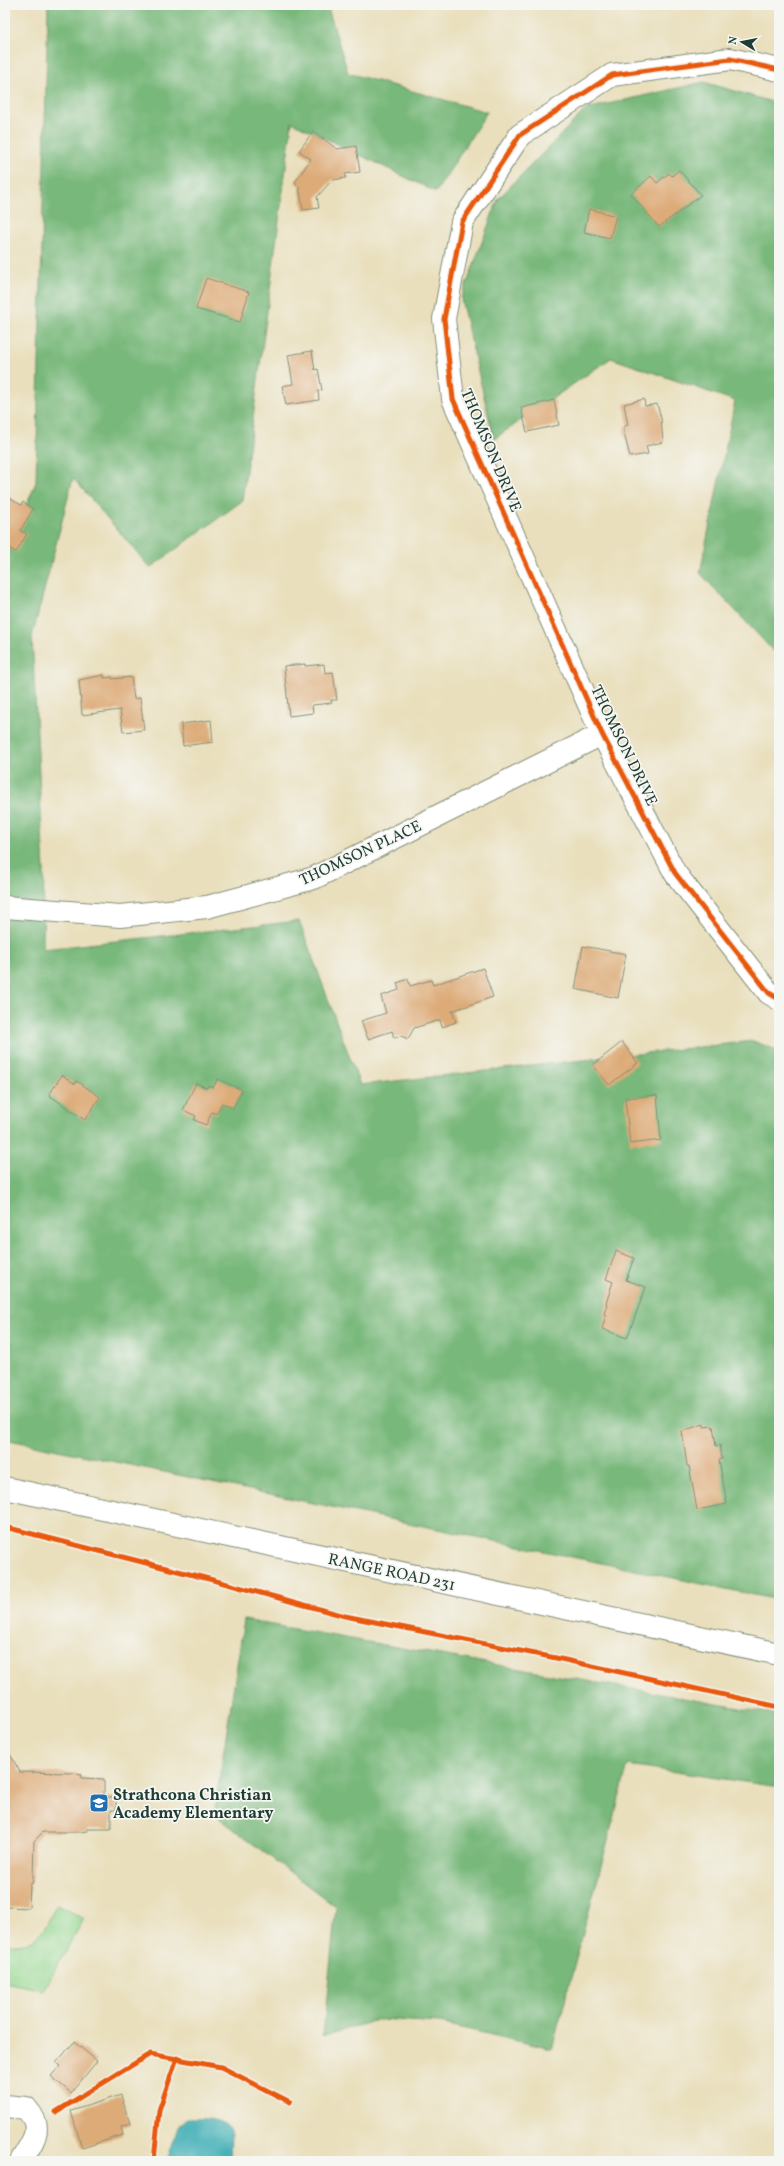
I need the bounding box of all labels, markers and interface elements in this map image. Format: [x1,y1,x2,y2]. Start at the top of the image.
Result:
north arrow [722,22,762,62]
text: N [726,35,742,46]
street label: THOMSON DRIVE [454,386,526,516]
street label: THOMSON DRIVE [584,682,662,810]
street label: THOMSON PLACE [296,816,426,892]
street label: RANGE ROAD 231 [326,1549,457,1597]
place label: Strathcona Christian Academy Elementary [113,1785,274,1825]
school or university icon: Strathcona Christian Academy Elementary [88,1792,110,1814]

